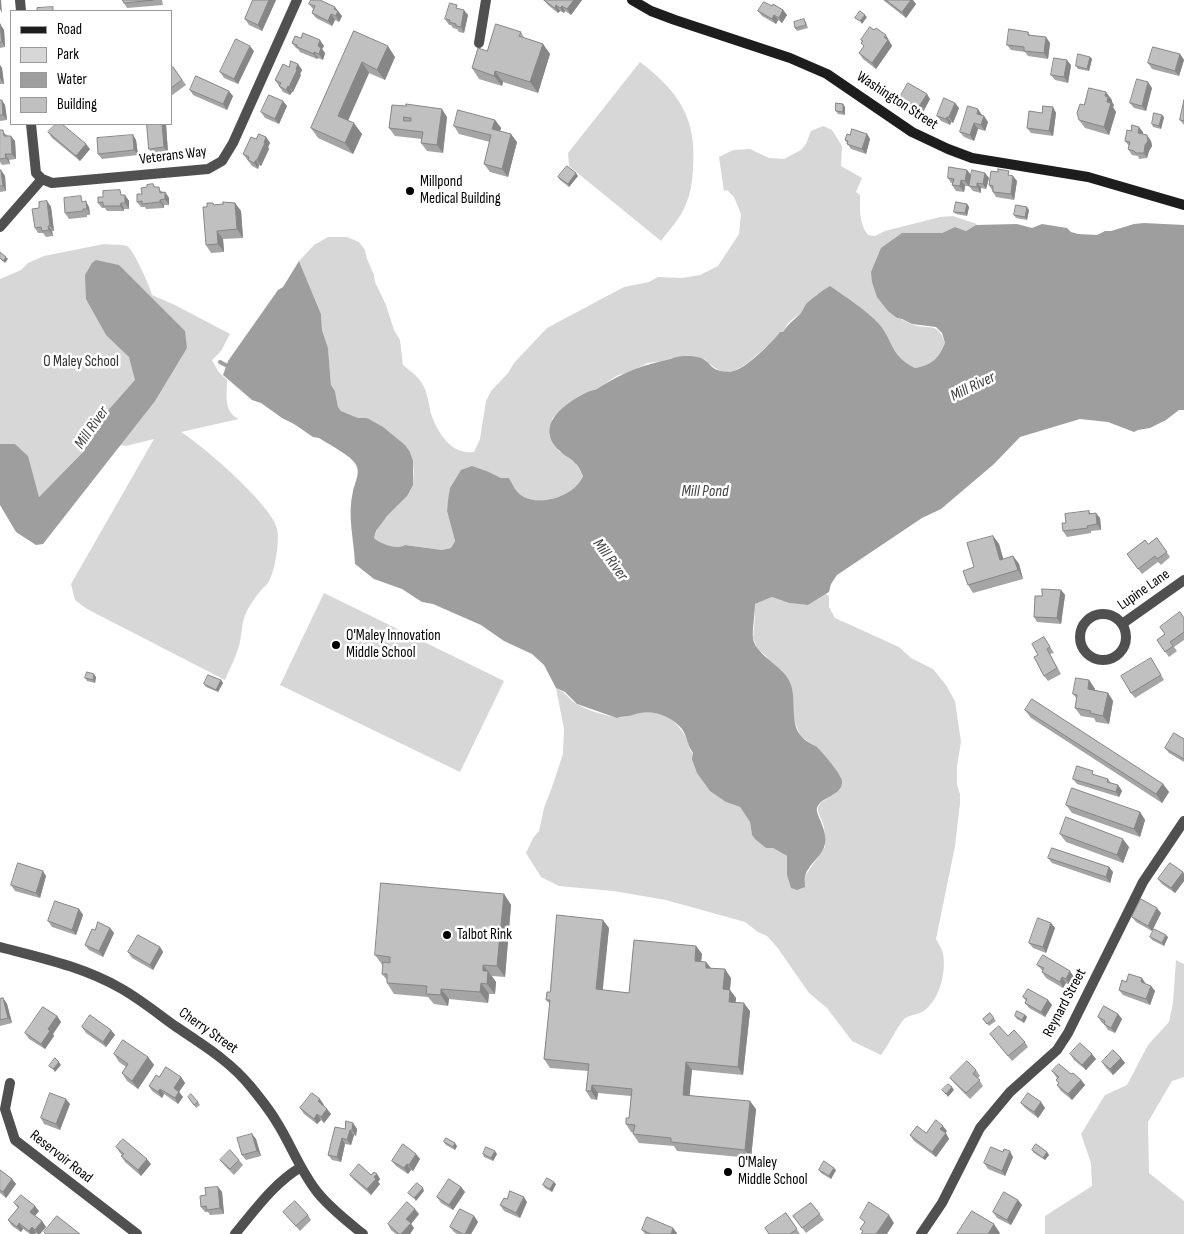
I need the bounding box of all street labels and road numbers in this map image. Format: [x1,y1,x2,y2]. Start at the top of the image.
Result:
street label: Washington Street [853,68,941,134]
street label: Veterans Way [138,143,208,169]
street label: Lupine Lane [1114,566,1174,614]
street label: Reynard Street [1039,966,1091,1040]
street label: Cherry Street [175,1004,241,1058]
street label: Reservoir Road [26,1127,96,1187]

